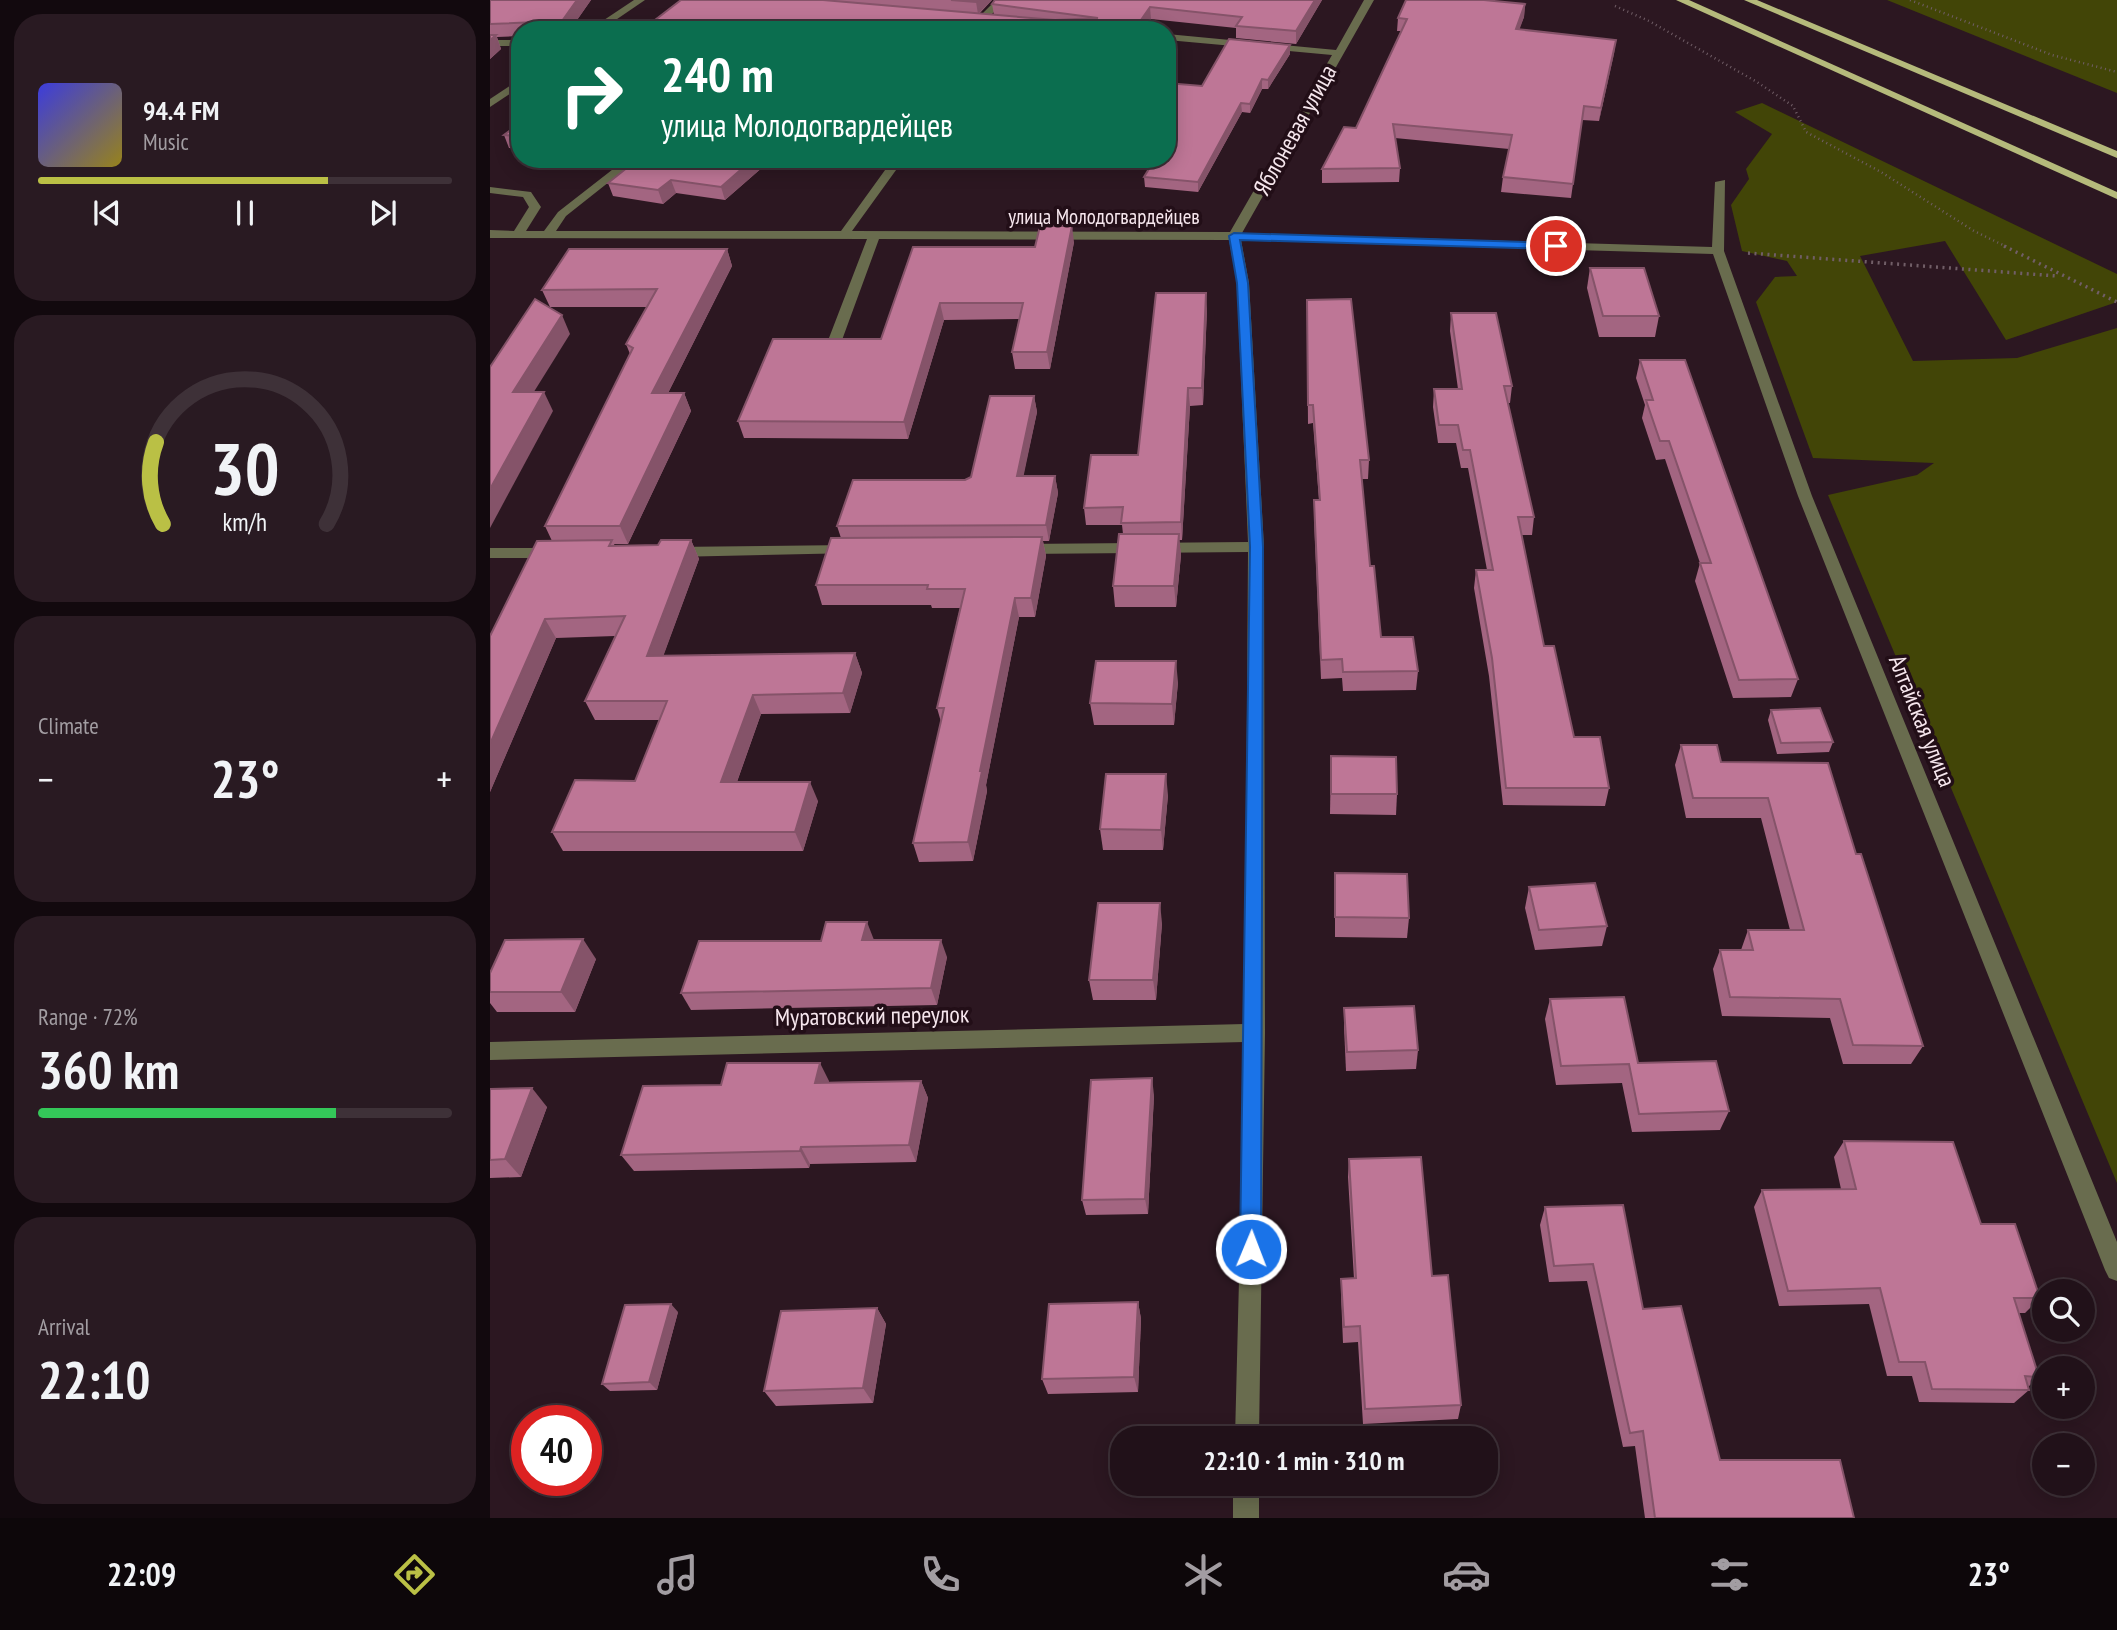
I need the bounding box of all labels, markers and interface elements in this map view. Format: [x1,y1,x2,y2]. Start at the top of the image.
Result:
text: 240 m [661,42,774,106]
icon: right [546,49,637,140]
street label: Яблоневая улица [1246,59,1343,201]
text: 94.4 FM [143,94,219,127]
text: улица Молодогвардейцев [661,104,953,146]
text: Music [143,127,189,156]
icon: previous [88,194,126,232]
icon: pause [226,194,264,232]
icon: next [364,194,402,232]
street label: улица Молодогвардейцев [1008,203,1200,230]
pin [1526,216,1586,276]
icon: arrive [1537,227,1575,265]
text: 30 [210,421,280,515]
text: km/h [223,506,267,538]
street label: Алтайская улица [1882,650,1963,791]
text: Climate [38,711,99,740]
text: 23° [211,745,279,812]
text: − [38,754,54,803]
text: + [436,754,452,803]
street label: Муратовский переулок [775,998,970,1033]
text: Range · 72% [38,1002,138,1031]
text: 360 km [38,1036,179,1103]
position arrow [1214,1212,1288,1286]
map controls [2032,1279,2095,1496]
button: search [2032,1279,2095,1342]
text: Arrival [38,1312,90,1341]
text: 22:10 [38,1346,150,1413]
button: + [2032,1356,2095,1419]
speed limit sign: 40 [511,1405,602,1496]
button: − [2032,1433,2095,1496]
text: 22:10 · 1 min · 310 m [1204,1444,1404,1477]
icon: directions [390,1550,439,1599]
icon: music [653,1550,702,1599]
icon: phone [916,1550,965,1599]
icon: climate [1179,1550,1228,1599]
icon: car [1442,1550,1491,1599]
icon: filters [1705,1550,1754,1599]
text: 22:09 [107,1553,176,1595]
text: 23° [1968,1553,2010,1595]

